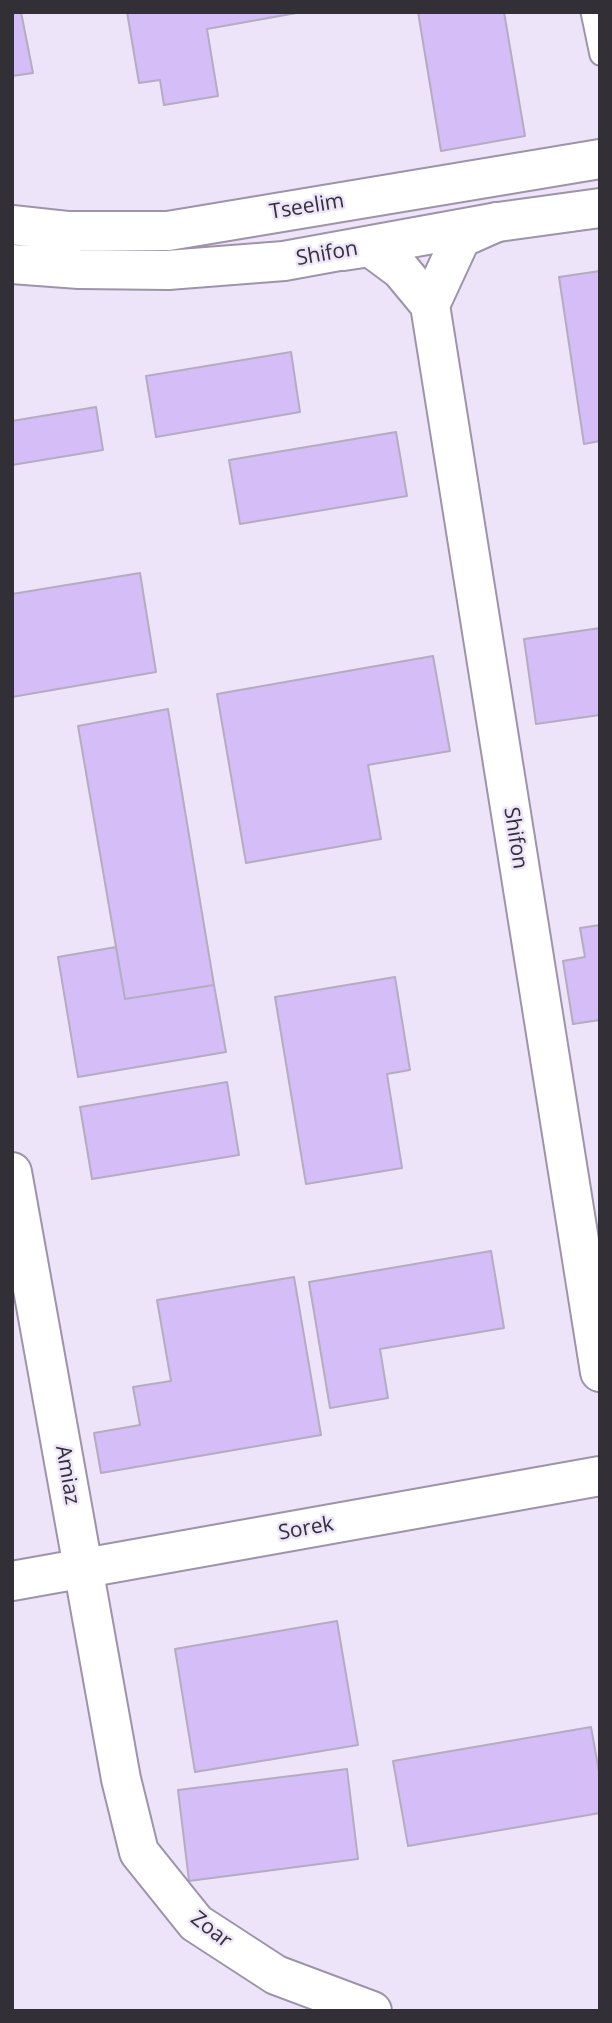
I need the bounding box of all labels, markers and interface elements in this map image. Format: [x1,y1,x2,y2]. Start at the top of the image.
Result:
street label: Tseelim [268,189,346,225]
street label: Shifon [294,236,360,272]
street label: Shifon [498,805,532,871]
street label: Amiaz [49,1443,85,1507]
street label: Sorek [276,1512,336,1546]
street label: Zoar [186,1906,236,1954]

